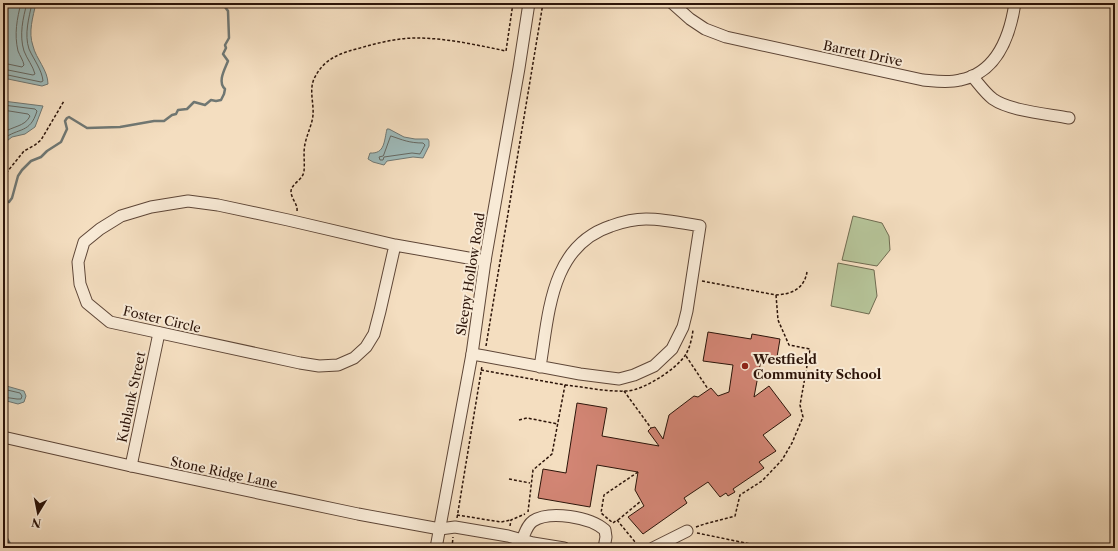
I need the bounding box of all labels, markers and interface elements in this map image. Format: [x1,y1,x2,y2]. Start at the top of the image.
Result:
street label: Barrett Drive [822,37,904,69]
street label: Sleepy Hollow Road [452,211,488,337]
street label: Foster Circle [122,302,202,336]
street label: Kublank Street [114,350,149,444]
place label: Westfield Community School [752,351,882,382]
marker: Westfield Community School [740,361,750,371]
street label: Stone Ridge Lane [169,453,279,491]
north arrow [18,493,58,533]
text: N [30,515,42,531]

